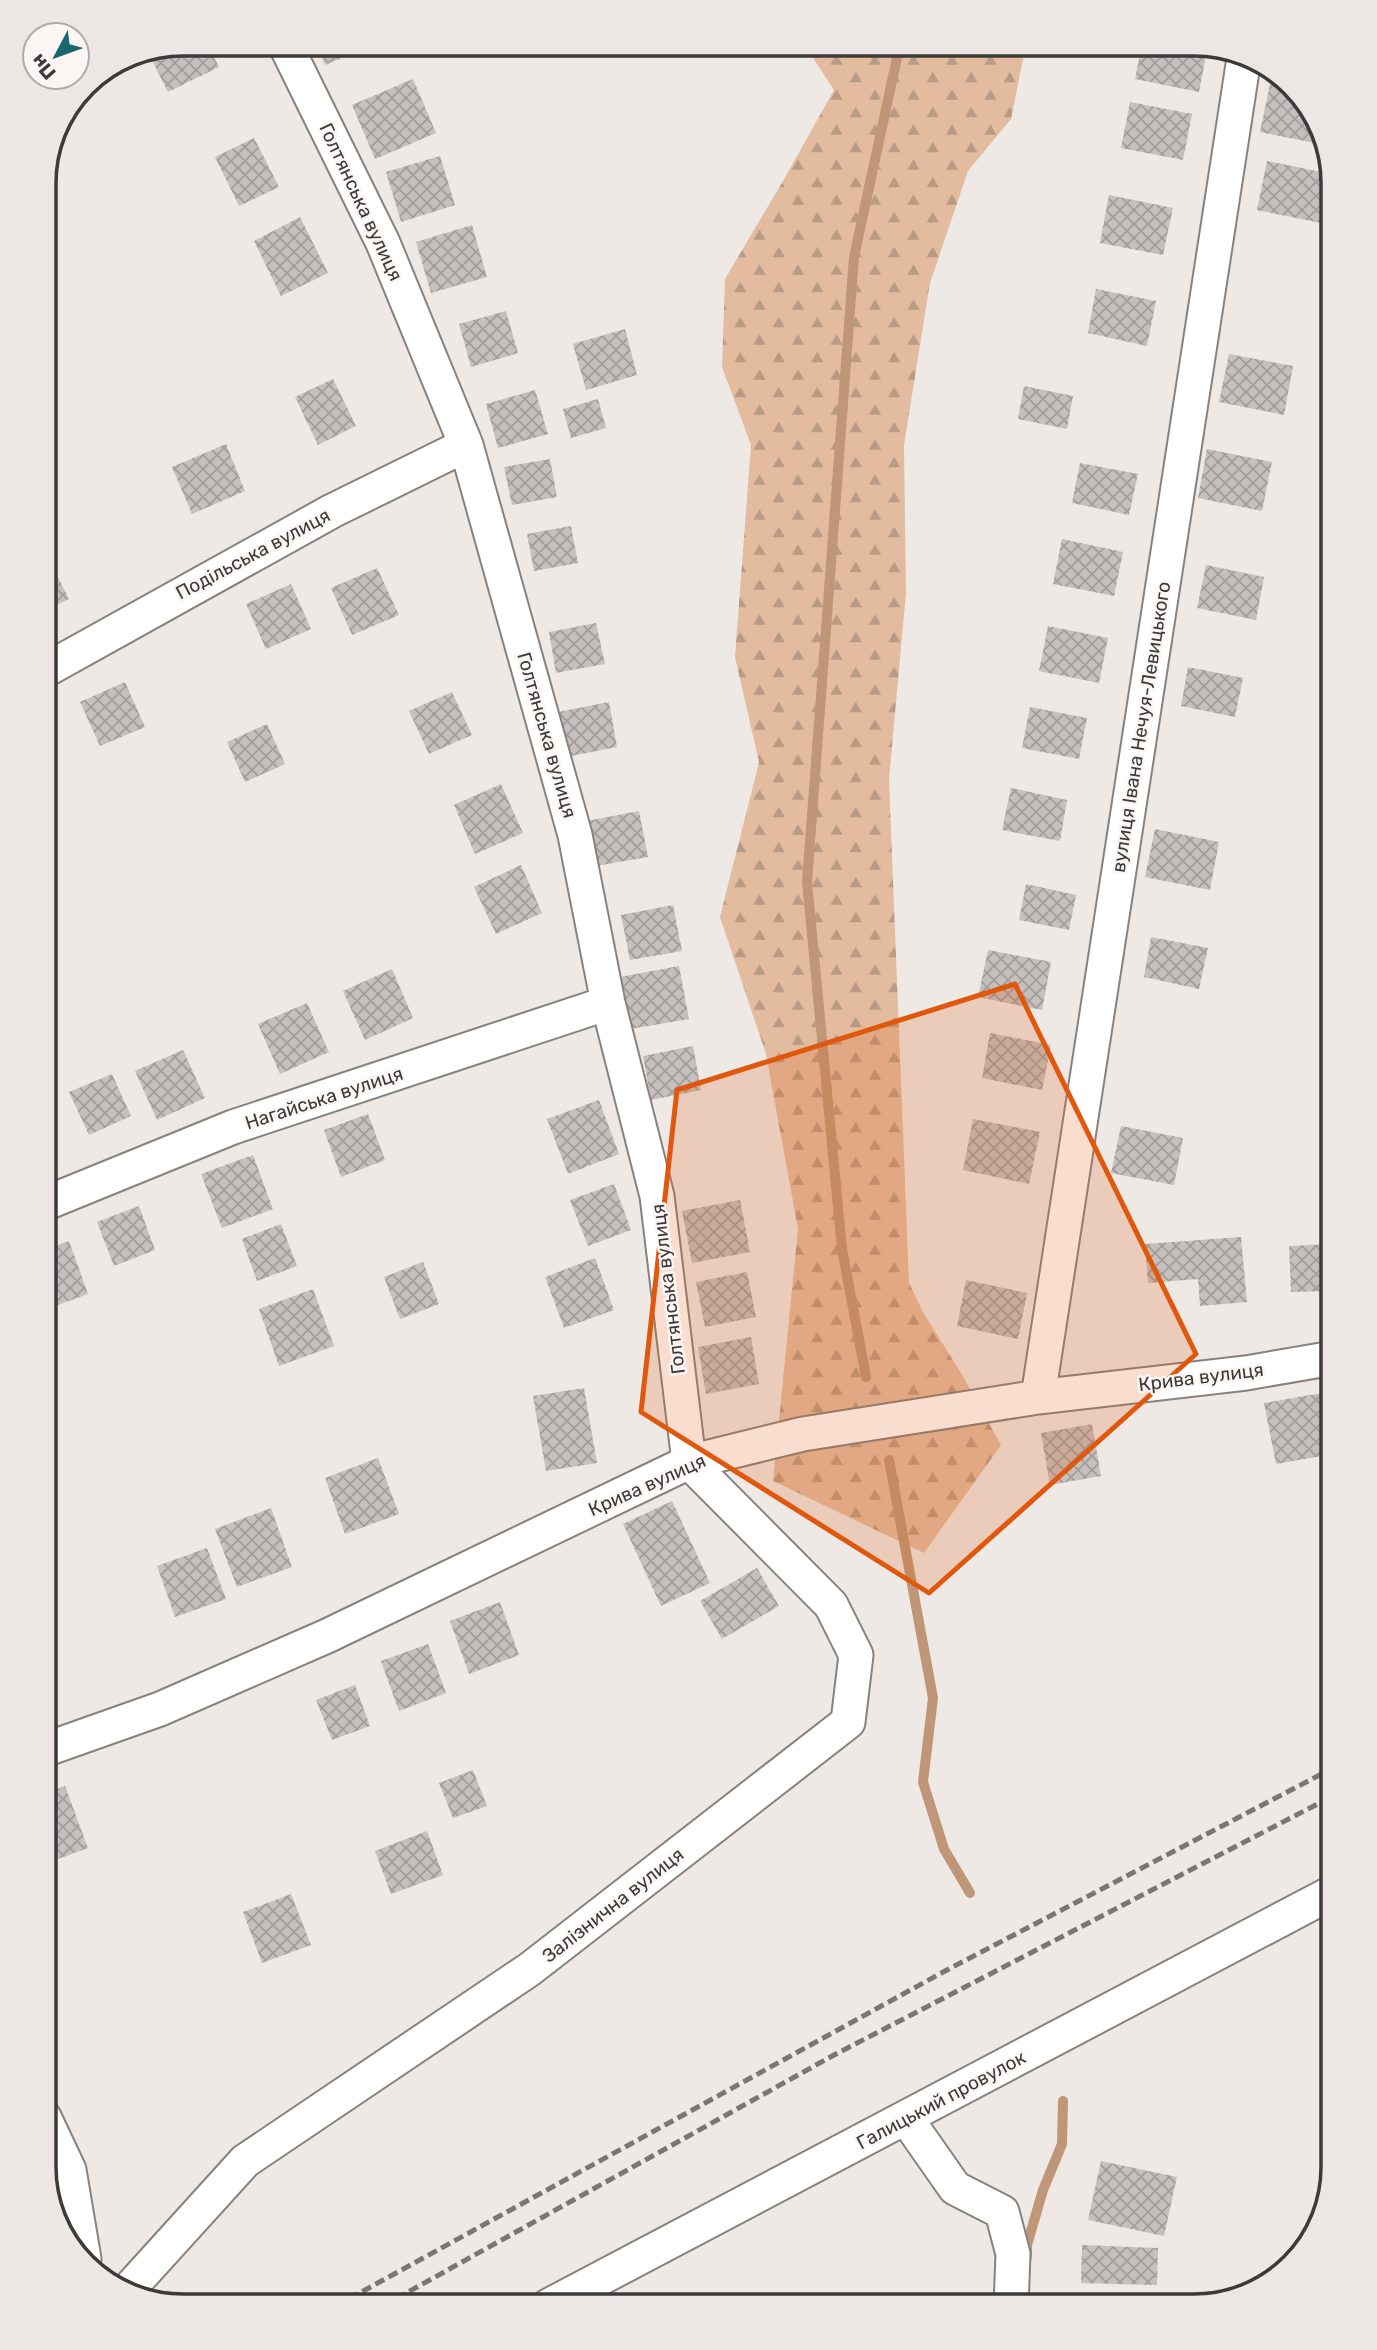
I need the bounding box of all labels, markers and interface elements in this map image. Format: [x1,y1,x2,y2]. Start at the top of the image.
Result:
north arrow [21,21,91,91]
text: Пн [26,49,61,84]
street label: Голтянська вулиця [314,119,408,285]
street label: Подільська вулиця [172,504,334,604]
street label: вулиця Івана Нечуя-Левицького [1107,580,1175,874]
street label: Голтянська вулиця [512,649,582,821]
street label: Нагайська вулиця [242,1062,406,1134]
street label: Голтянська вулиця [646,1202,690,1376]
street label: Крива вулиця [1137,1358,1265,1396]
street label: Крива вулиця [585,1449,709,1521]
street label: Залізнична вулиця [538,1843,688,1967]
street label: Галицький провулок [852,2046,1030,2154]

